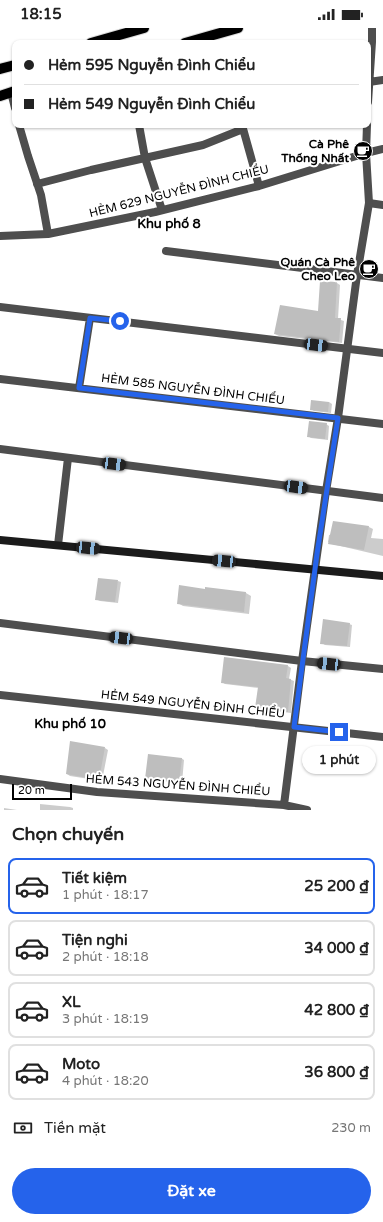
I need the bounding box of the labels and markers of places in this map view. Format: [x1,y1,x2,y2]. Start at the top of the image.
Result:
place label: Cà Phê Thống Nhất [280,137,349,166]
cafe icon: Cà Phê Thống Nhất [352,140,374,162]
place label: Quán Cà Phê Cheo Leo [281,255,355,283]
cafe icon: Quán Cà Phê Cheo Leo [358,258,380,280]

